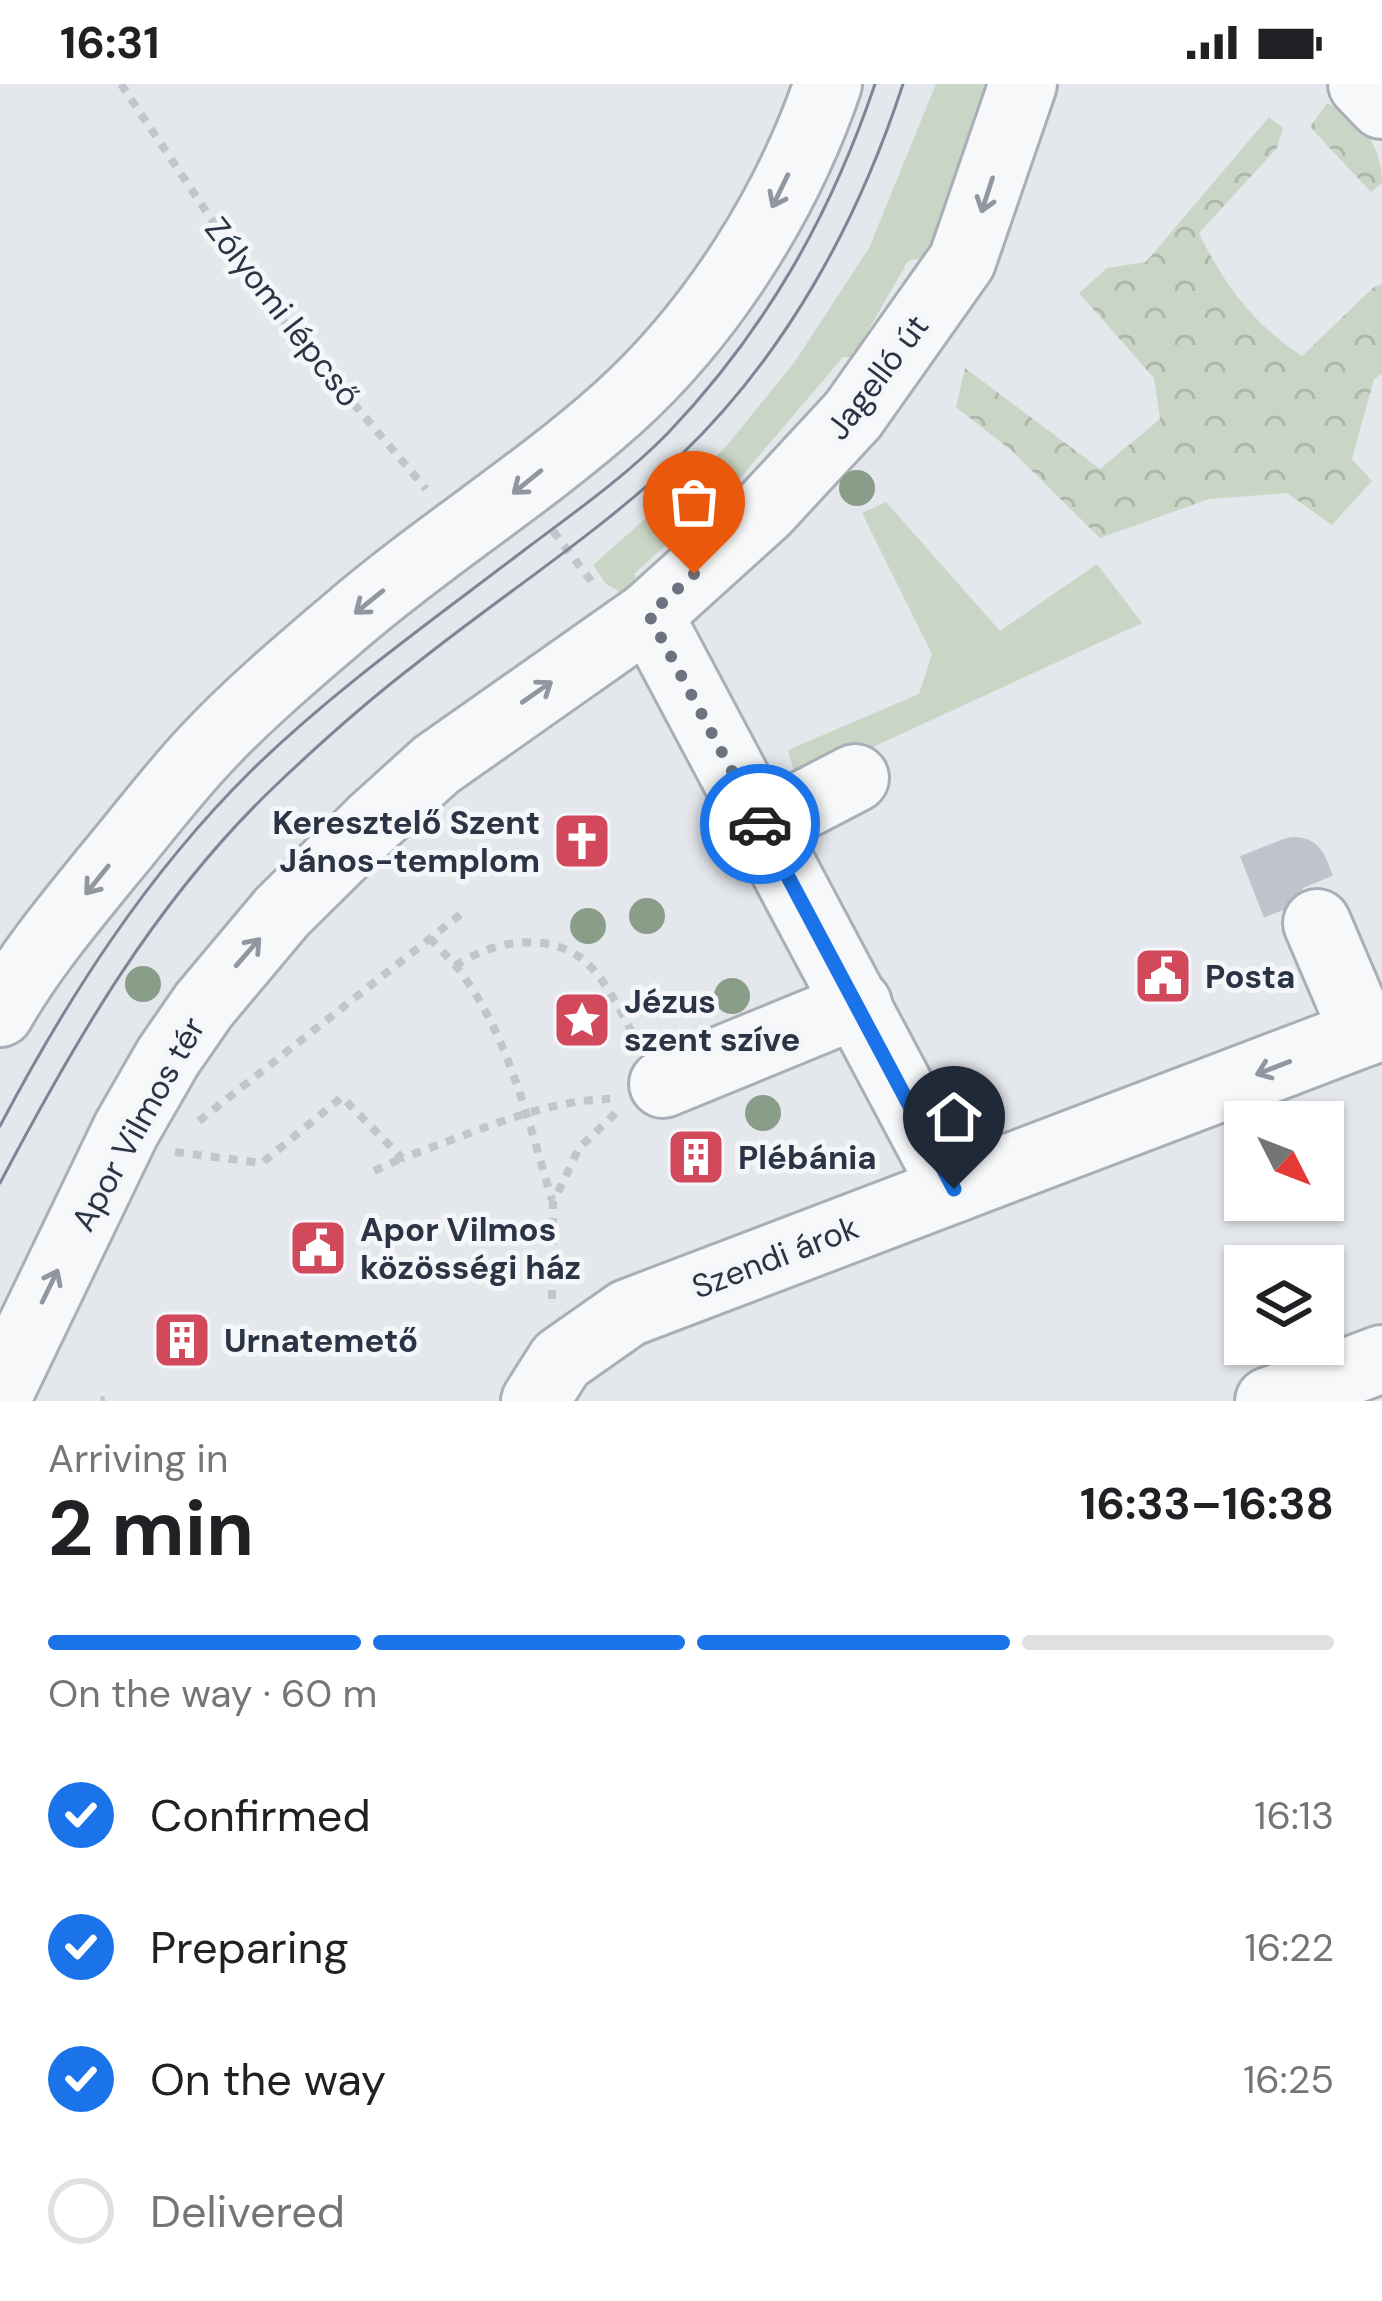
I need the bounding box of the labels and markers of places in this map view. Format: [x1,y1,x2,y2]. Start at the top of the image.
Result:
pin [643,451,745,574]
place label: Keresztelő Szent János-templom [272,801,540,882]
church icon: Keresztelő Szent János-templom [551,810,613,872]
public building icon: Posta [1132,945,1194,1007]
place label: Posta [1205,955,1295,998]
place label: Jézus szent szíve [624,980,800,1061]
place icon: Jézus szent szíve [551,989,613,1051]
pin [903,1066,1005,1189]
building icon: Plébánia [665,1126,727,1188]
place label: Plébánia [738,1136,877,1179]
place label: Apor Vilmos közösségi ház [360,1208,581,1289]
public building icon: Apor Vilmos közösségi ház [287,1217,349,1279]
building icon: Urnatemető [151,1309,213,1371]
place label: Urnatemető [224,1319,418,1362]

